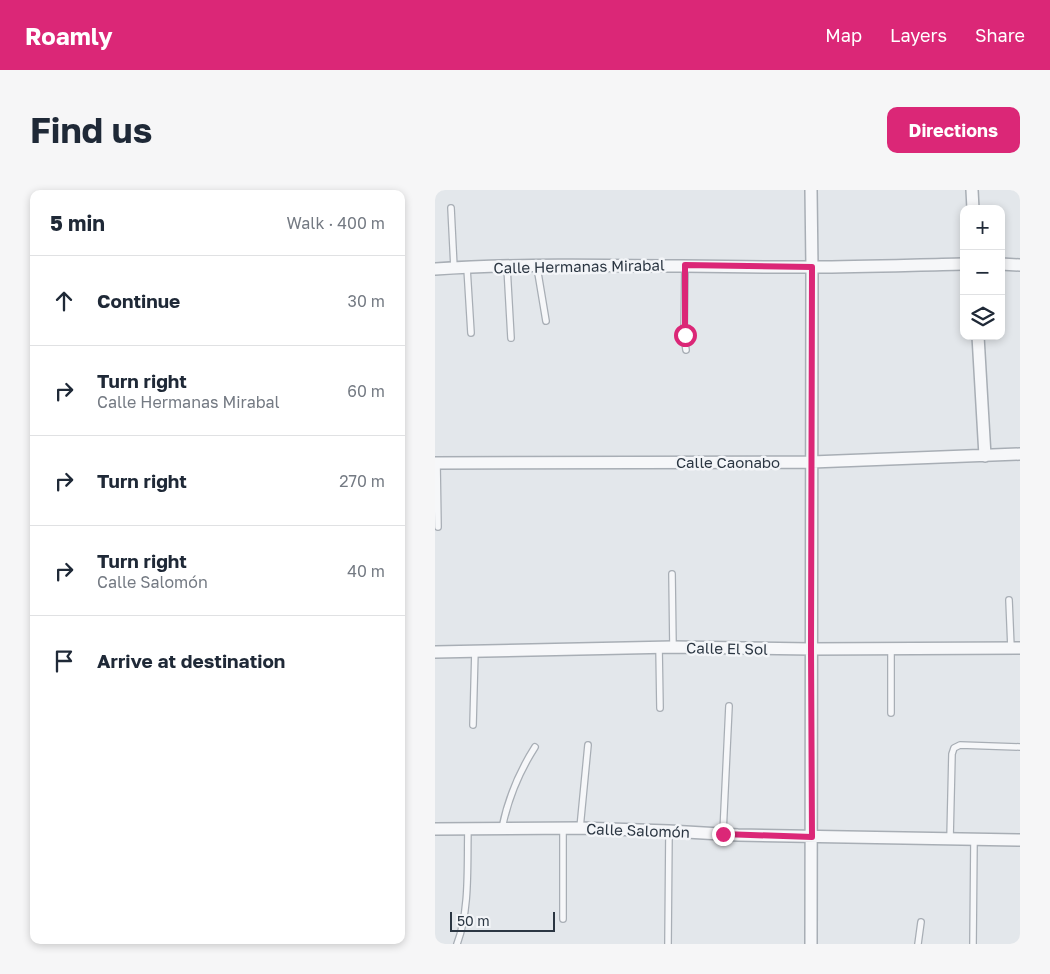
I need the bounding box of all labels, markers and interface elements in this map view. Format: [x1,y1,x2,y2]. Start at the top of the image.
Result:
text: Roamly [25,21,113,50]
text: Map [825,24,862,46]
text: Layers [890,24,947,46]
text: Share [975,24,1025,46]
button: Directions [887,107,1020,153]
text: Find us [30,109,152,151]
map controls [960,205,1005,340]
button: + [960,205,1005,250]
text: 5 min [50,210,105,236]
text: Walk · 400 m [287,213,385,233]
button: − [960,250,1005,295]
street label: Calle Hermanas Mirabal [493,256,665,276]
icon: ahead [50,287,78,315]
text: Continue [97,289,180,312]
text: 30 m [348,291,385,311]
button: layers [960,295,1005,340]
route start [674,324,697,347]
text: Turn right [97,369,187,392]
icon: right [50,377,78,405]
text: 60 m [347,381,385,401]
text: Calle Hermanas Mirabal [97,392,280,412]
street label: Calle Caonabo [676,453,780,471]
icon: right [50,467,78,495]
text: Turn right [97,469,187,492]
text: 270 m [339,471,385,491]
text: Turn right [97,549,187,572]
icon: right [50,557,78,585]
text: 40 m [347,561,385,581]
text: Calle Salomón [97,572,208,592]
street label: Calle El Sol [686,638,768,658]
icon: arrive [50,647,78,675]
text: Arrive at destination [97,649,285,672]
street label: Calle Salomón [586,819,690,841]
route end [712,823,735,846]
scale bar [450,909,555,932]
text: 50 m [457,912,490,929]

